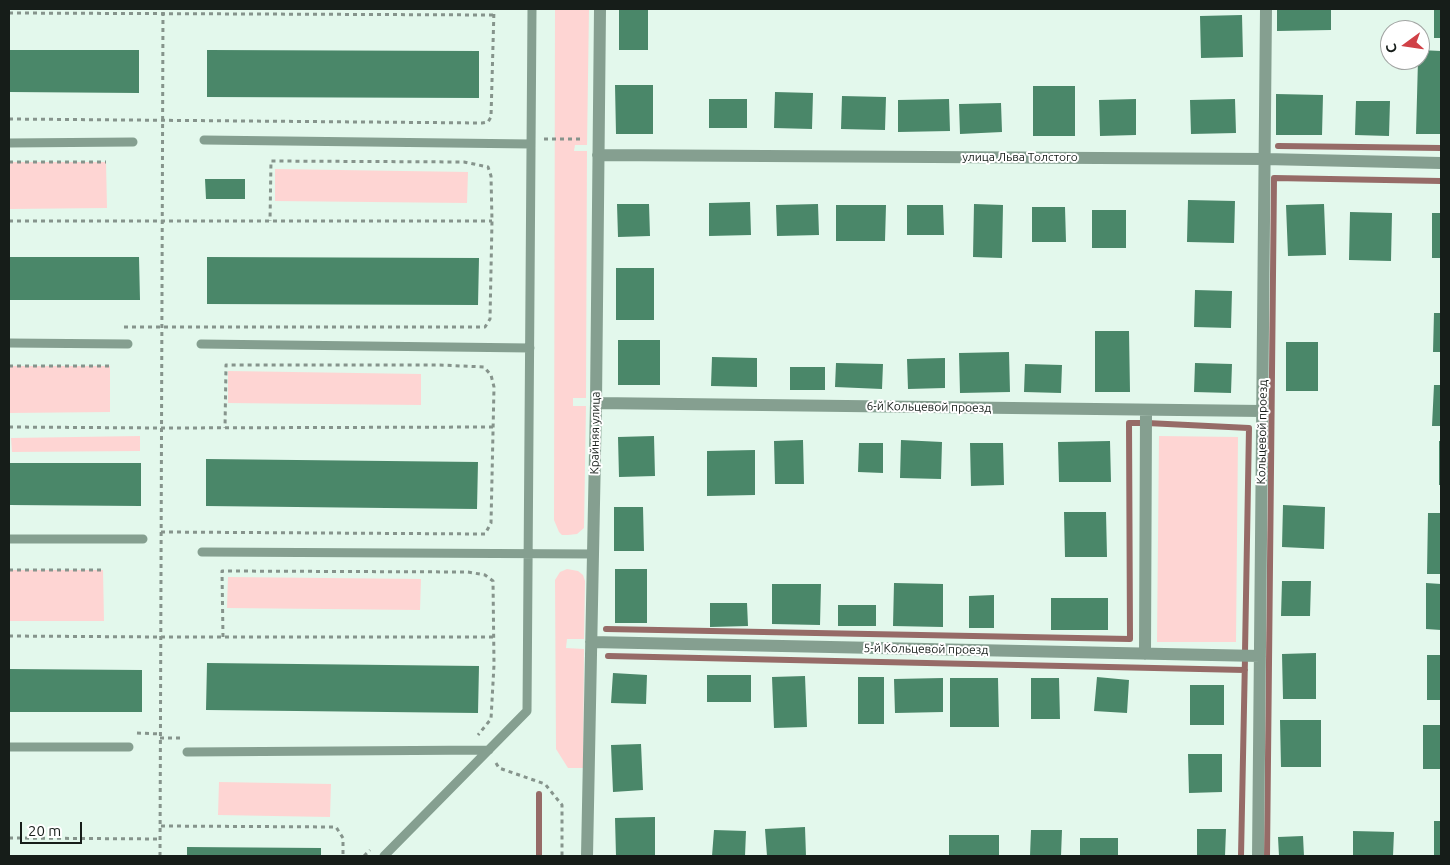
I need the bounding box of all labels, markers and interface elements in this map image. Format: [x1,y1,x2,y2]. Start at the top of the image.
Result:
north arrow [1380,20,1430,70]
text: С [1383,42,1400,55]
street label: улица Льва Толстого [962,150,1078,164]
street label: Кольцевой проезд [1254,379,1270,485]
street label: Крайняя улица [587,391,603,475]
street label: 6-й Кольцевой проезд [866,399,992,415]
street label: 5-й Кольцевой проезд [863,641,989,657]
scale bar [22,812,85,844]
text: 20 m [28,822,61,839]

